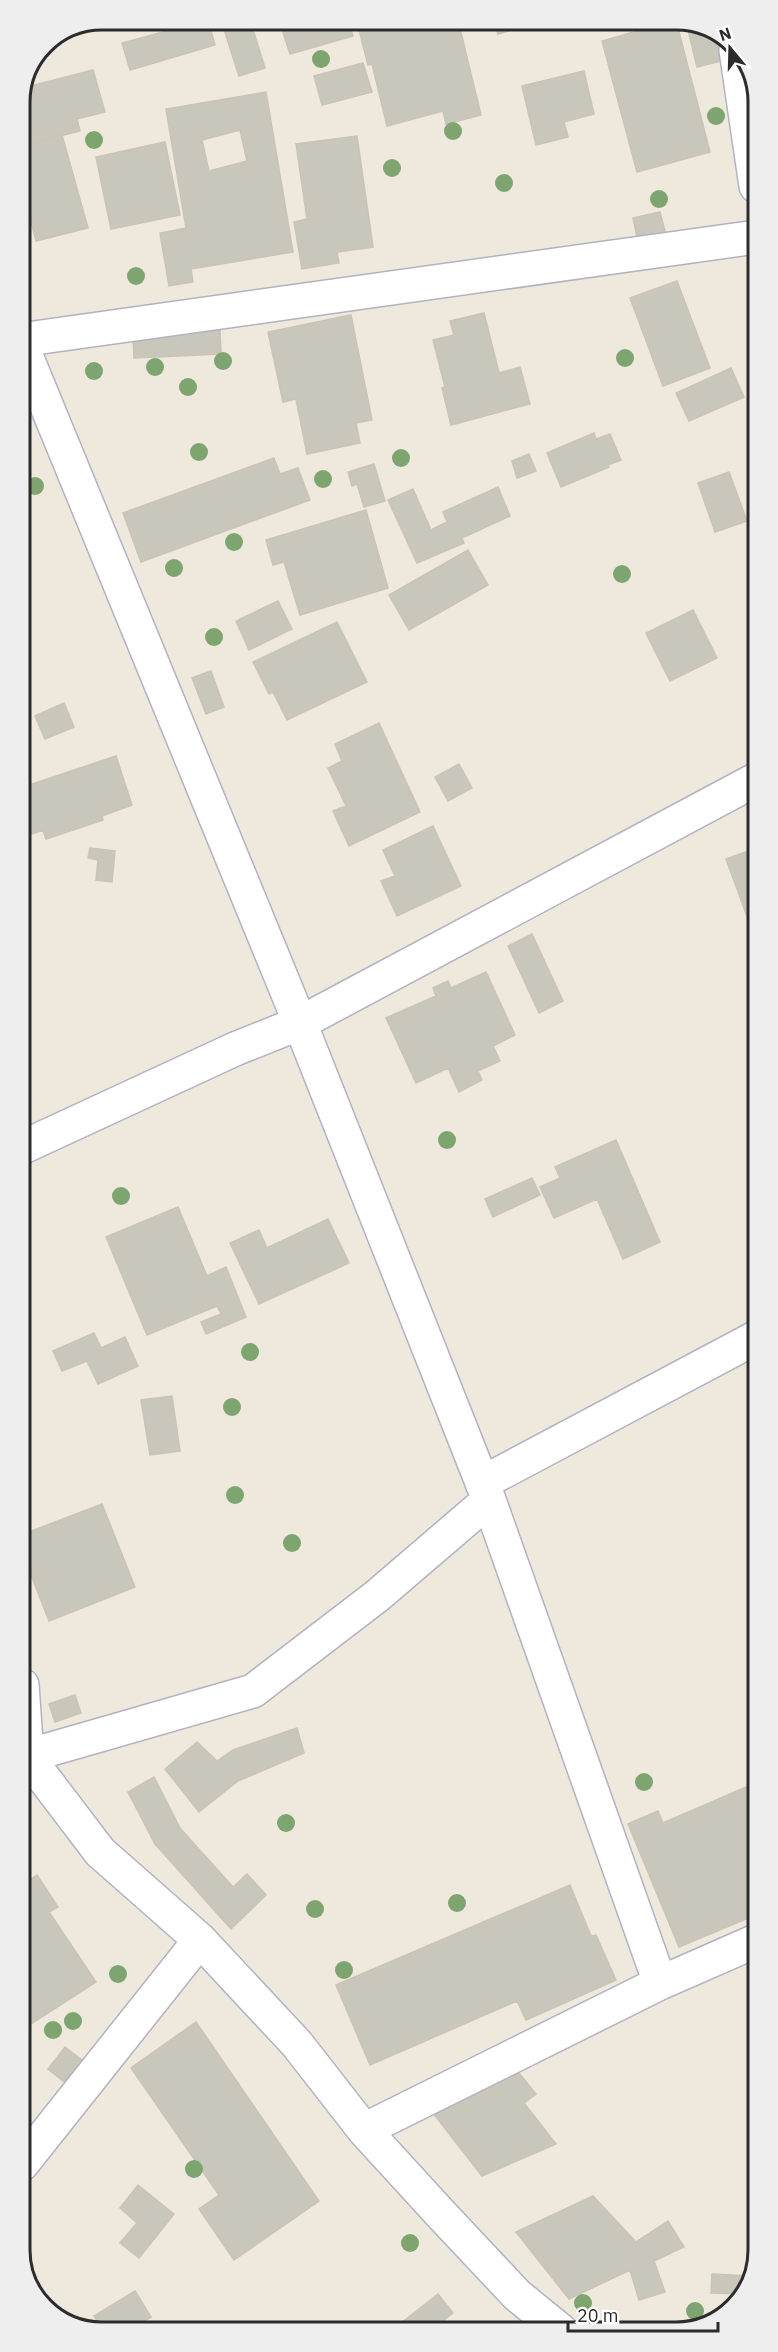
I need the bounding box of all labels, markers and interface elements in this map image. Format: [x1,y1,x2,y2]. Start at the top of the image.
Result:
north arrow [700,18,760,78]
text: N [716,22,734,45]
scale bar [568,2295,718,2333]
text: 20 m [577,2304,619,2327]

